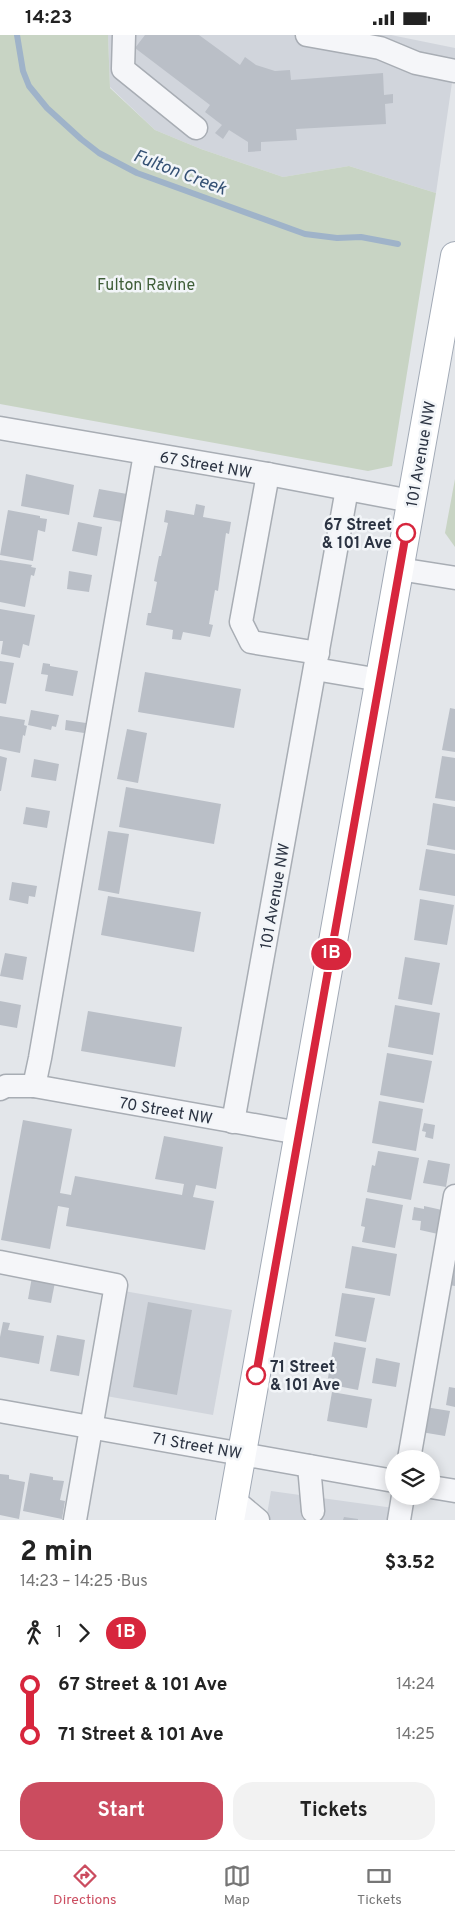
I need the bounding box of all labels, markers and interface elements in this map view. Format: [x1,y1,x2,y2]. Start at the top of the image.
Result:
text: 14:23 [25,6,72,30]
water label: Fulton Creek [130,145,230,202]
park label: Fulton Ravine [97,276,195,296]
street label: 101 Avenue NW [403,400,441,509]
street label: 67 Street NW [158,448,253,484]
place label: 67 Street & 101 Ave [322,516,392,554]
marker: 67 Street & 101 Ave [396,523,416,543]
street label: 101 Avenue NW [257,842,295,951]
line badge: 1B [308,938,354,970]
text: 1B [321,942,341,965]
street label: 70 Street NW [117,1094,214,1130]
place label: 71 Street & 101 Ave [270,1358,340,1396]
marker: 71 Street & 101 Ave [246,1365,266,1385]
street label: 71 Street NW [150,1429,243,1465]
map controls [385,1450,440,1505]
button: layers [385,1450,440,1505]
text: 2 min [20,1535,93,1571]
text: $3.52 [385,1551,435,1575]
text: 14:23 – 14:25 · Bus [20,1572,148,1592]
icon: walk [20,1619,48,1647]
icon: forward [70,1619,98,1647]
text: 1B [116,1621,136,1644]
text: 1 [56,1623,62,1643]
text: 67 Street & 101 Ave [58,1673,227,1697]
text: 14:24 [396,1675,435,1695]
text: 71 Street & 101 Ave [58,1723,224,1747]
text: 14:25 [396,1725,435,1745]
button: Start [20,1782,223,1840]
button: Tickets [233,1782,435,1840]
tab: Directions [53,1862,117,1909]
tab: Map [223,1862,251,1909]
tab: Tickets [357,1862,402,1909]

